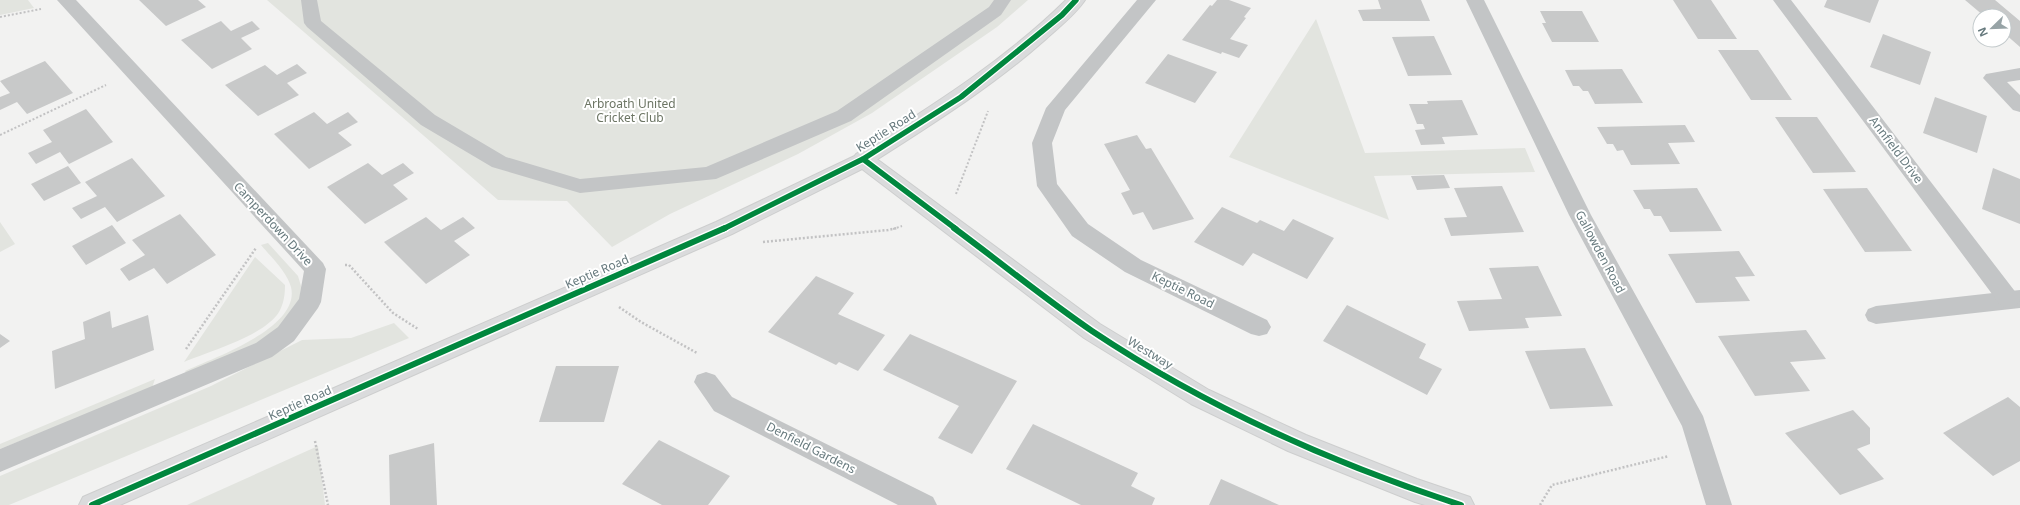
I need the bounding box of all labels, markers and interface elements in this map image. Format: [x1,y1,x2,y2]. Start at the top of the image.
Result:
north arrow [1972,8,2012,48]
text: N [1974,25,1991,39]
park label: Arbroath United Cricket Club [584,95,676,126]
street label: Keptie Road [853,105,919,156]
street label: Annfield Drive [1866,113,1927,187]
street label: Camperdown Drive [230,178,317,269]
street label: Gallowden Road [1571,207,1629,296]
street label: Keptie Road [562,250,631,293]
street label: Keptie Road [1149,267,1217,312]
street label: Westway [1124,332,1177,373]
street label: Keptie Road [265,381,334,424]
street label: Denfield Gardens [764,418,859,477]

